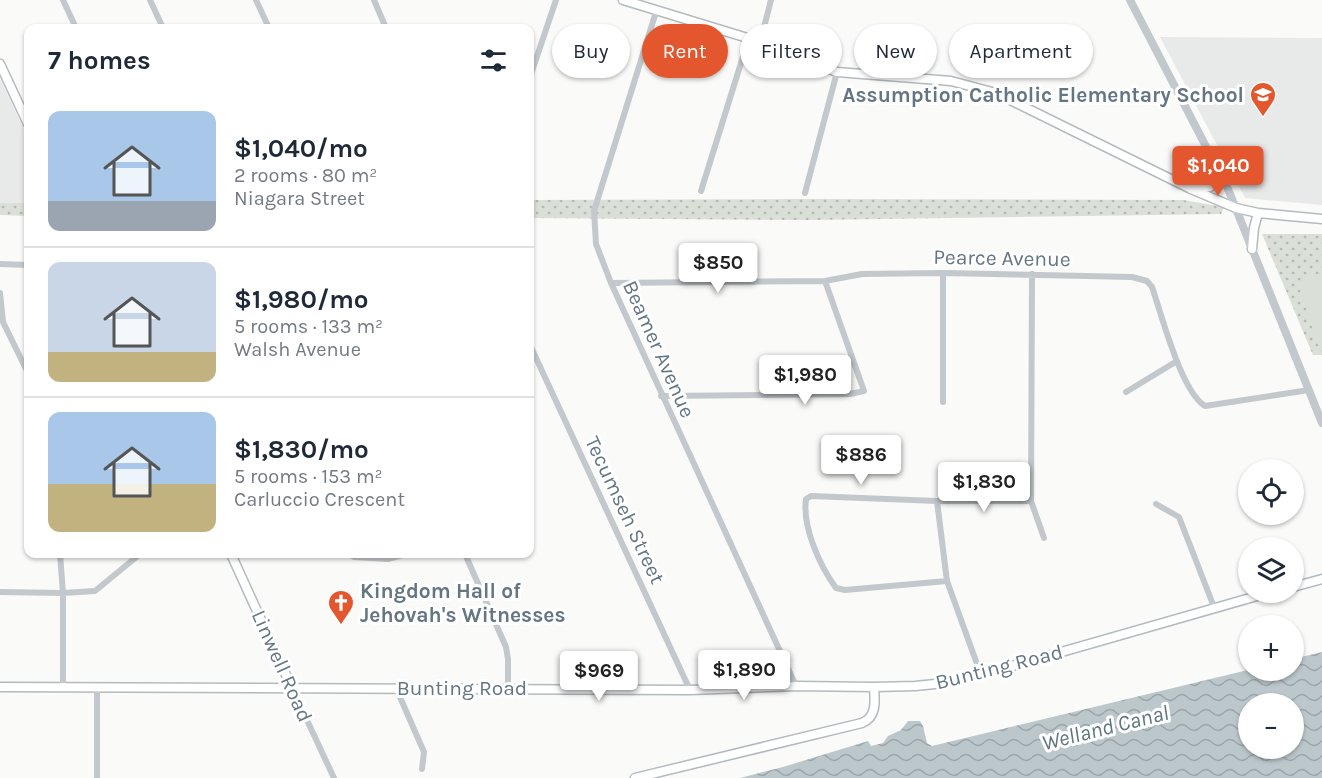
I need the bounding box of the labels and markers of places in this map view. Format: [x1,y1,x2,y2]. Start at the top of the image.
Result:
school or university icon: Assumption Catholic Elementary School [1248,80,1278,118]
place label: Assumption Catholic Elementary School [842,83,1244,107]
pin: $1,040 [1169,146,1267,197]
pin: $850 [682,243,754,294]
pin: $1,980 [756,355,854,406]
pin: $886 [825,435,897,486]
pin: $1,830 [935,462,1033,513]
place label: Kingdom Hall of Jehovah's Witnesses [360,579,565,627]
church icon: Kingdom Hall of Jehovah's Witnesses [326,588,356,626]
pin: $1,890 [695,650,793,701]
pin: $969 [563,651,635,702]

